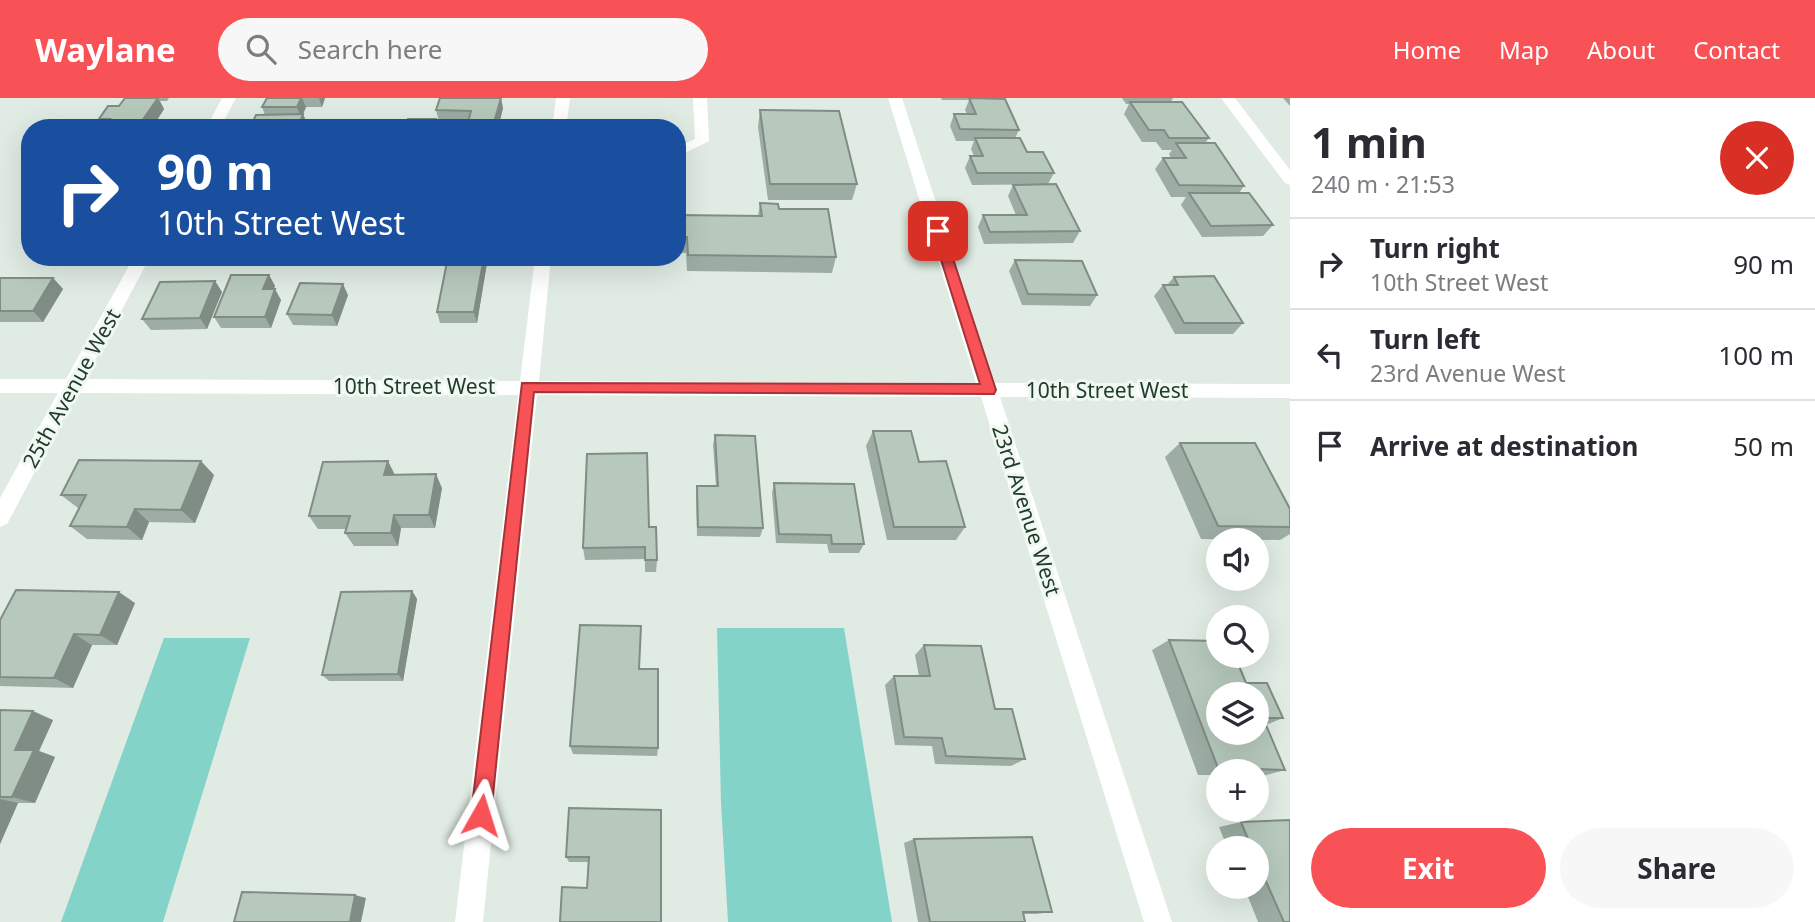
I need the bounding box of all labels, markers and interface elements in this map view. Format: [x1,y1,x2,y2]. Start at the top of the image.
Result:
search box [218,18,708,81]
text: Waylane [35,27,176,72]
icon: search [242,30,280,68]
text: Search here [298,31,442,67]
text: Home [1393,33,1461,66]
text: Map [1499,33,1549,66]
text: About [1587,33,1655,66]
text: Contact [1693,33,1780,66]
text: 1 min [1311,113,1427,170]
button: close [1720,121,1794,195]
text: 90 m [157,138,274,204]
icon: right [42,147,133,238]
text: 240 m · 21:53 [1311,168,1455,200]
text: 10th Street West [157,201,405,244]
pin [908,201,968,261]
icon: arrive [919,212,957,250]
text: Turn right [1370,230,1500,266]
icon: right [1311,245,1349,283]
text: 90 m [1733,246,1794,282]
text: 10th Street West [1370,266,1548,298]
street label: 25th Avenue West [16,303,127,473]
text: Turn left [1370,321,1481,357]
icon: left [1311,336,1349,374]
text: 100 m [1718,337,1794,373]
text: 23rd Avenue West [1370,357,1565,389]
street label: 10th Street West [333,372,496,400]
street label: 10th Street West [1026,376,1189,404]
street label: 23rd Avenue West [986,421,1068,600]
icon: arrive [1311,427,1349,465]
text: Arrive at destination [1370,428,1639,464]
text: 50 m [1733,428,1794,464]
map controls [1206,528,1269,899]
button: sound [1206,528,1269,591]
button: search [1206,605,1269,668]
button: layers [1206,682,1269,745]
button: + [1206,759,1269,822]
position arrow [444,778,518,852]
button: Exit [1311,828,1546,908]
button: Share [1560,828,1794,908]
button: − [1206,836,1269,899]

